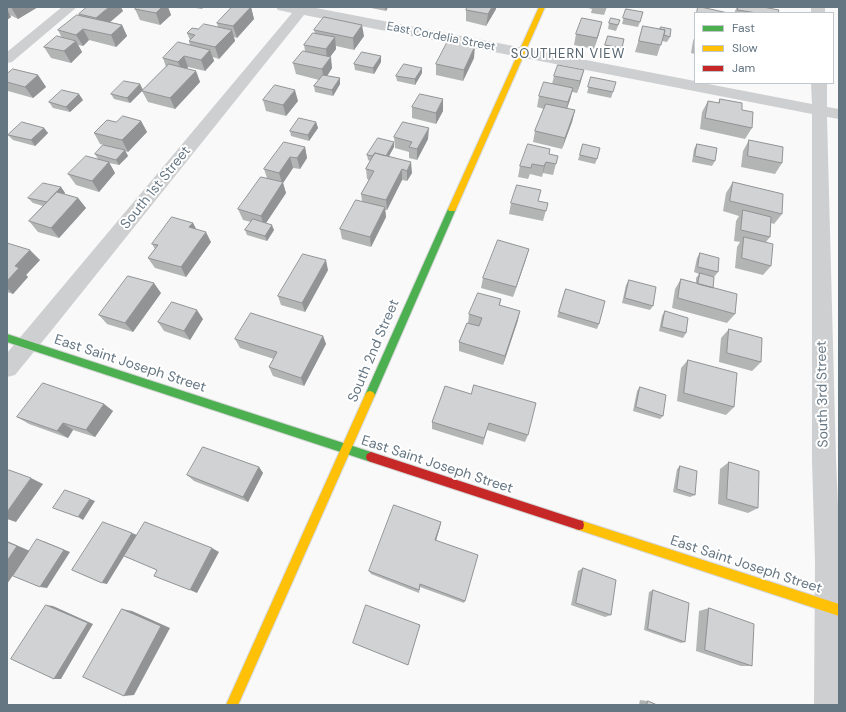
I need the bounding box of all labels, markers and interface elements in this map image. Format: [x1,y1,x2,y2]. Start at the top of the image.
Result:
legend [694,12,834,84]
street label: East Cordelia Street [385,19,497,55]
text: Fast [732,20,755,36]
text: Slow [732,40,758,56]
district label: SOUTHERN VIEW [511,47,625,63]
text: Jam [732,60,755,76]
street label: South 1st Street [117,143,195,233]
street label: South 2nd Street [345,297,403,405]
street label: East Saint Joseph Street [52,332,208,396]
street label: South 3rd Street [814,340,832,448]
street label: East Saint Joseph Street [359,433,515,497]
street label: East Saint Joseph Street [668,533,824,597]

